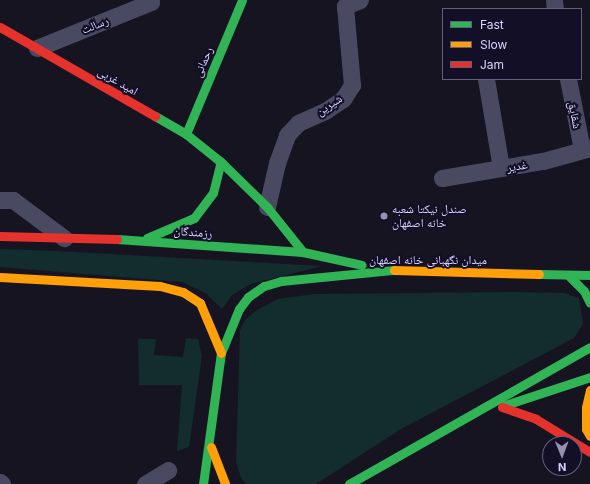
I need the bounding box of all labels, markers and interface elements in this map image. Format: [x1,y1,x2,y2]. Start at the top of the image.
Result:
legend [442,8,582,80]
street label: رسالت [79,13,111,37]
text: Fast [480,17,504,32]
text: Slow [480,37,507,52]
street label: رحمانی [190,45,216,79]
text: Jam [480,57,504,72]
street label: امید غربی [95,64,141,98]
street label: شیرین [313,91,345,119]
street label: شقایق [565,100,585,130]
street label: غدیر [506,157,528,175]
place label: صندل نیکتا شعبه خانه اصفهان [392,202,467,230]
marker: صندل نیکتا شعبه خانه اصفهان [379,211,389,221]
street label: رزمندگان [173,223,213,241]
street label: میدان نگهبانی خانه اصفهان [369,253,487,267]
north arrow [542,436,582,476]
text: N [558,460,567,474]

